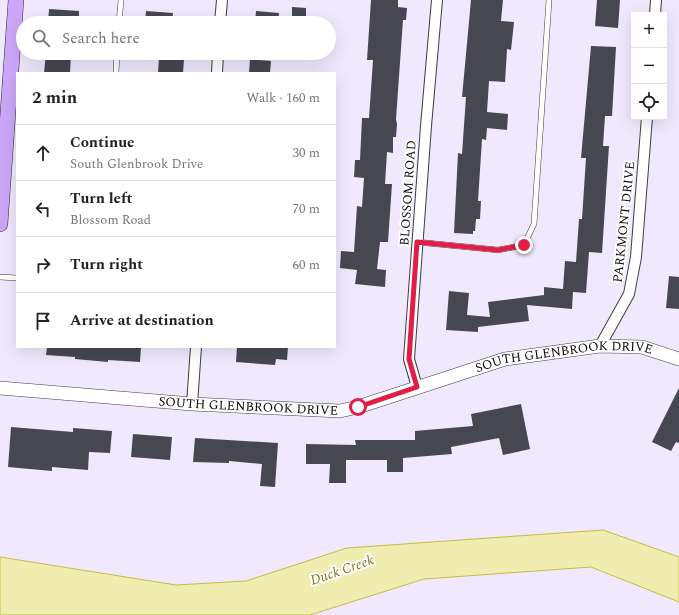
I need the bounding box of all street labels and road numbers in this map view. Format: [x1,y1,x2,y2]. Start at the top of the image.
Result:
street label: BLOSSOM ROAD [394,140,422,246]
street label: PARKMONT DRIVE [608,160,640,284]
street label: SOUTH GLENBROOK DRIVE [473,336,656,378]
street label: SOUTH GLENBROOK DRIVE [158,391,339,421]

